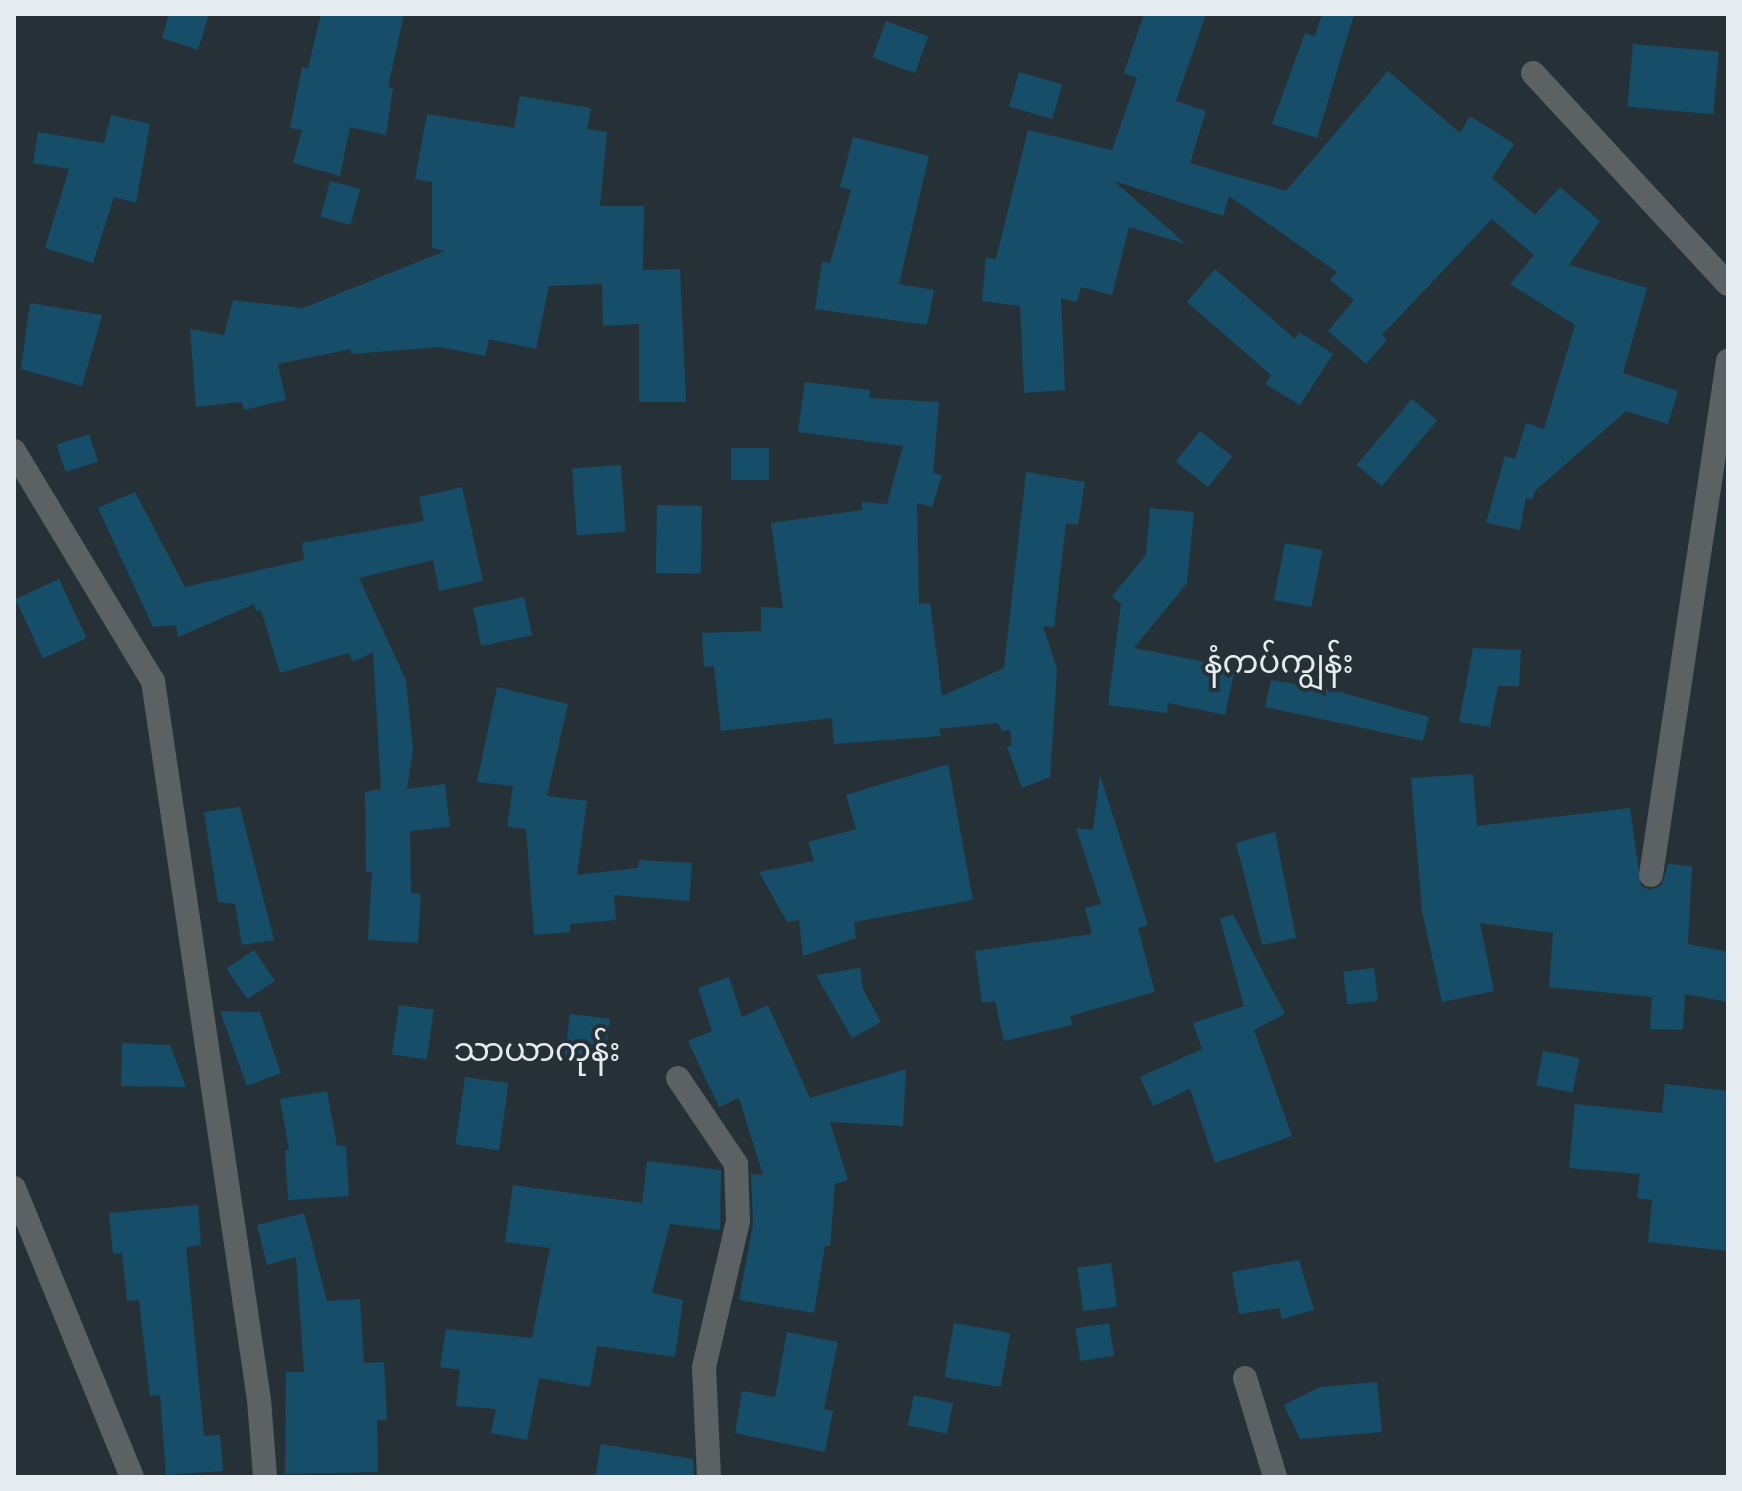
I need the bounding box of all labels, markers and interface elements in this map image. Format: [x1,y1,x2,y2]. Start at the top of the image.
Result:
district label: နံကပ်ကျွန်း [1204,643,1354,681]
district label: သာယာကုန်း [454,1031,620,1069]

